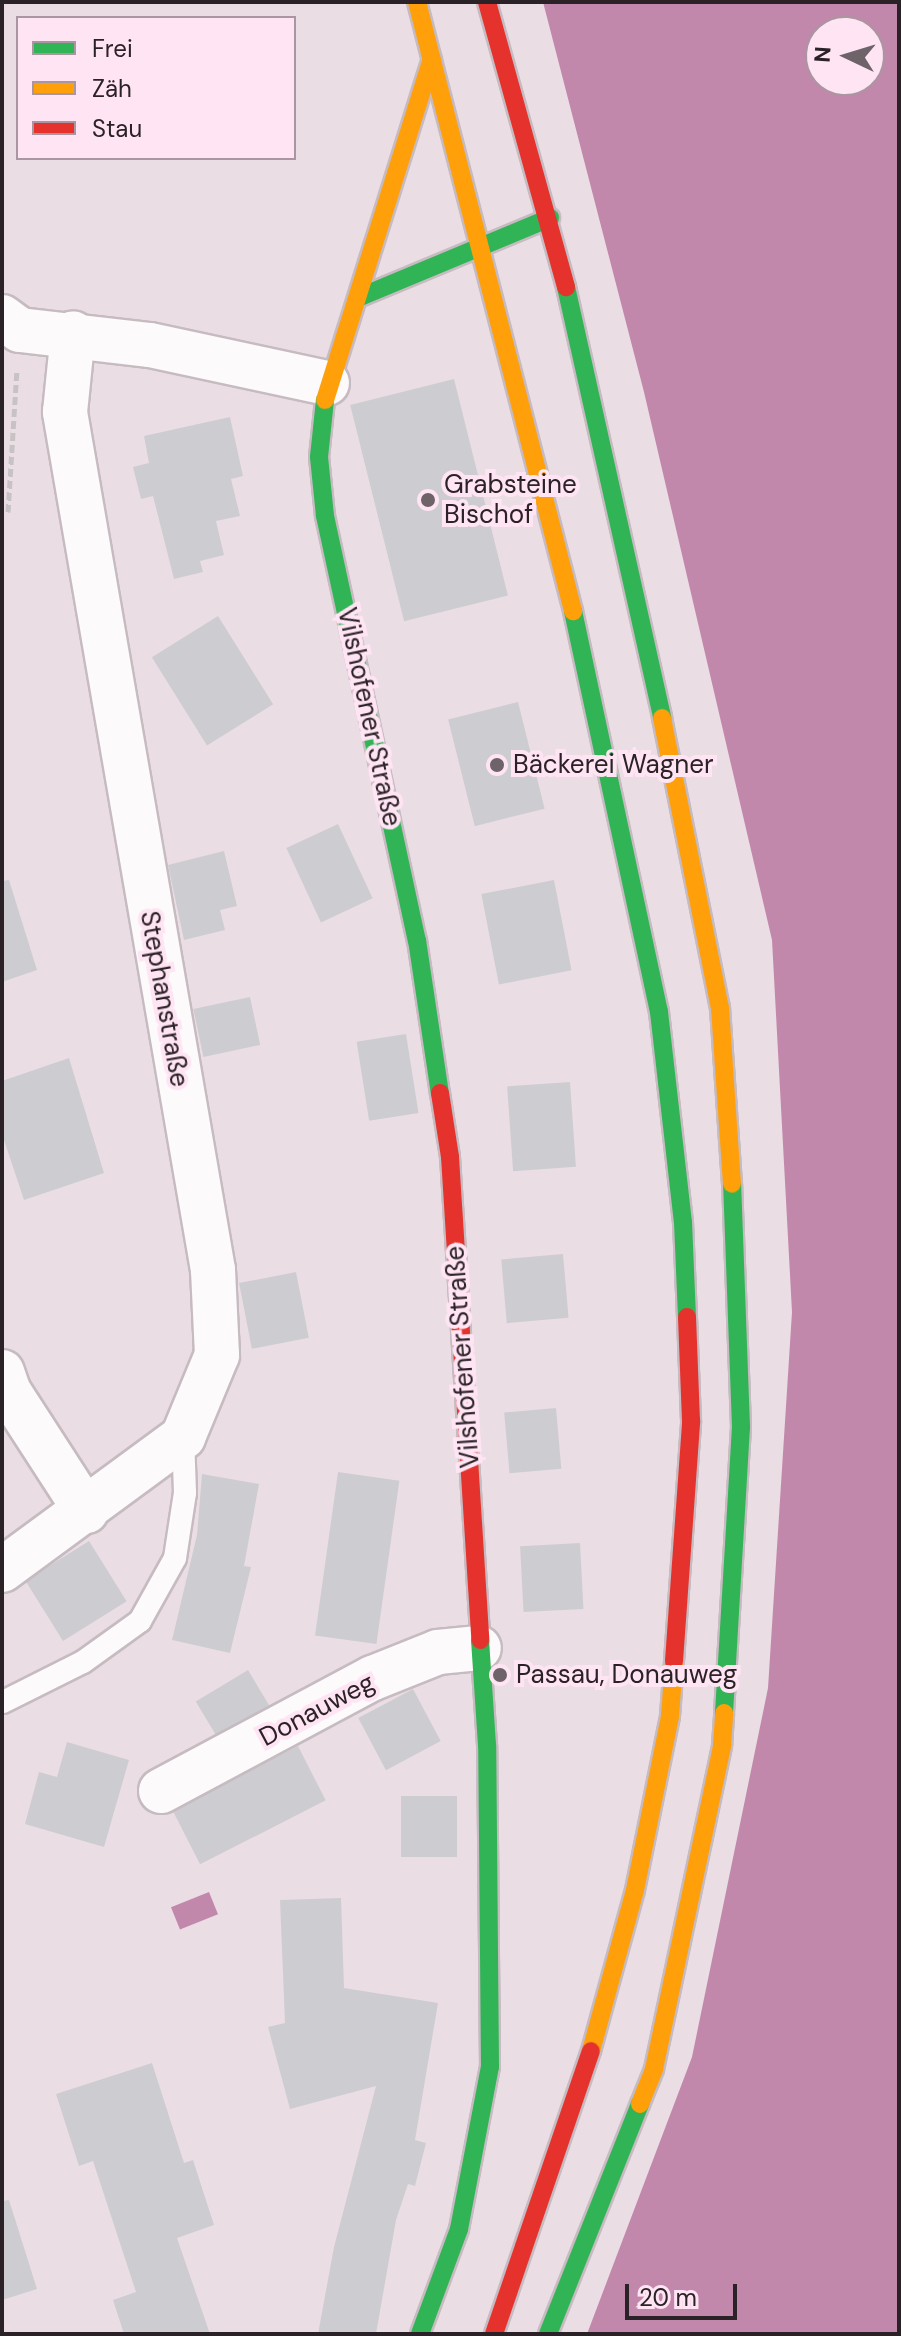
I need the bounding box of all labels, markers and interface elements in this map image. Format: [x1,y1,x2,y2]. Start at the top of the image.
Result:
legend [16,16,296,160]
north arrow [805,16,885,96]
text: Frei [92,33,133,64]
text: N [808,45,838,63]
text: Zäh [92,73,132,104]
text: Stau [92,113,142,144]
place label: Grabsteine Bischof [444,469,577,530]
marker: Grabsteine Bischof [419,491,437,509]
street label: Vilshofener Straße [331,605,407,829]
place label: Bäckerei Wagner [513,749,714,781]
marker: Bäckerei Wagner [488,756,506,774]
street label: Stephanstraße [133,909,195,1089]
street label: Vilshofener Straße [440,1245,486,1469]
place label: Passau, Donauweg [516,1659,737,1691]
marker: Passau, Donauweg [491,1666,509,1684]
street label: Donauweg [254,1667,380,1753]
scale bar [629,2268,741,2318]
text: 20 m [639,2282,697,2313]

